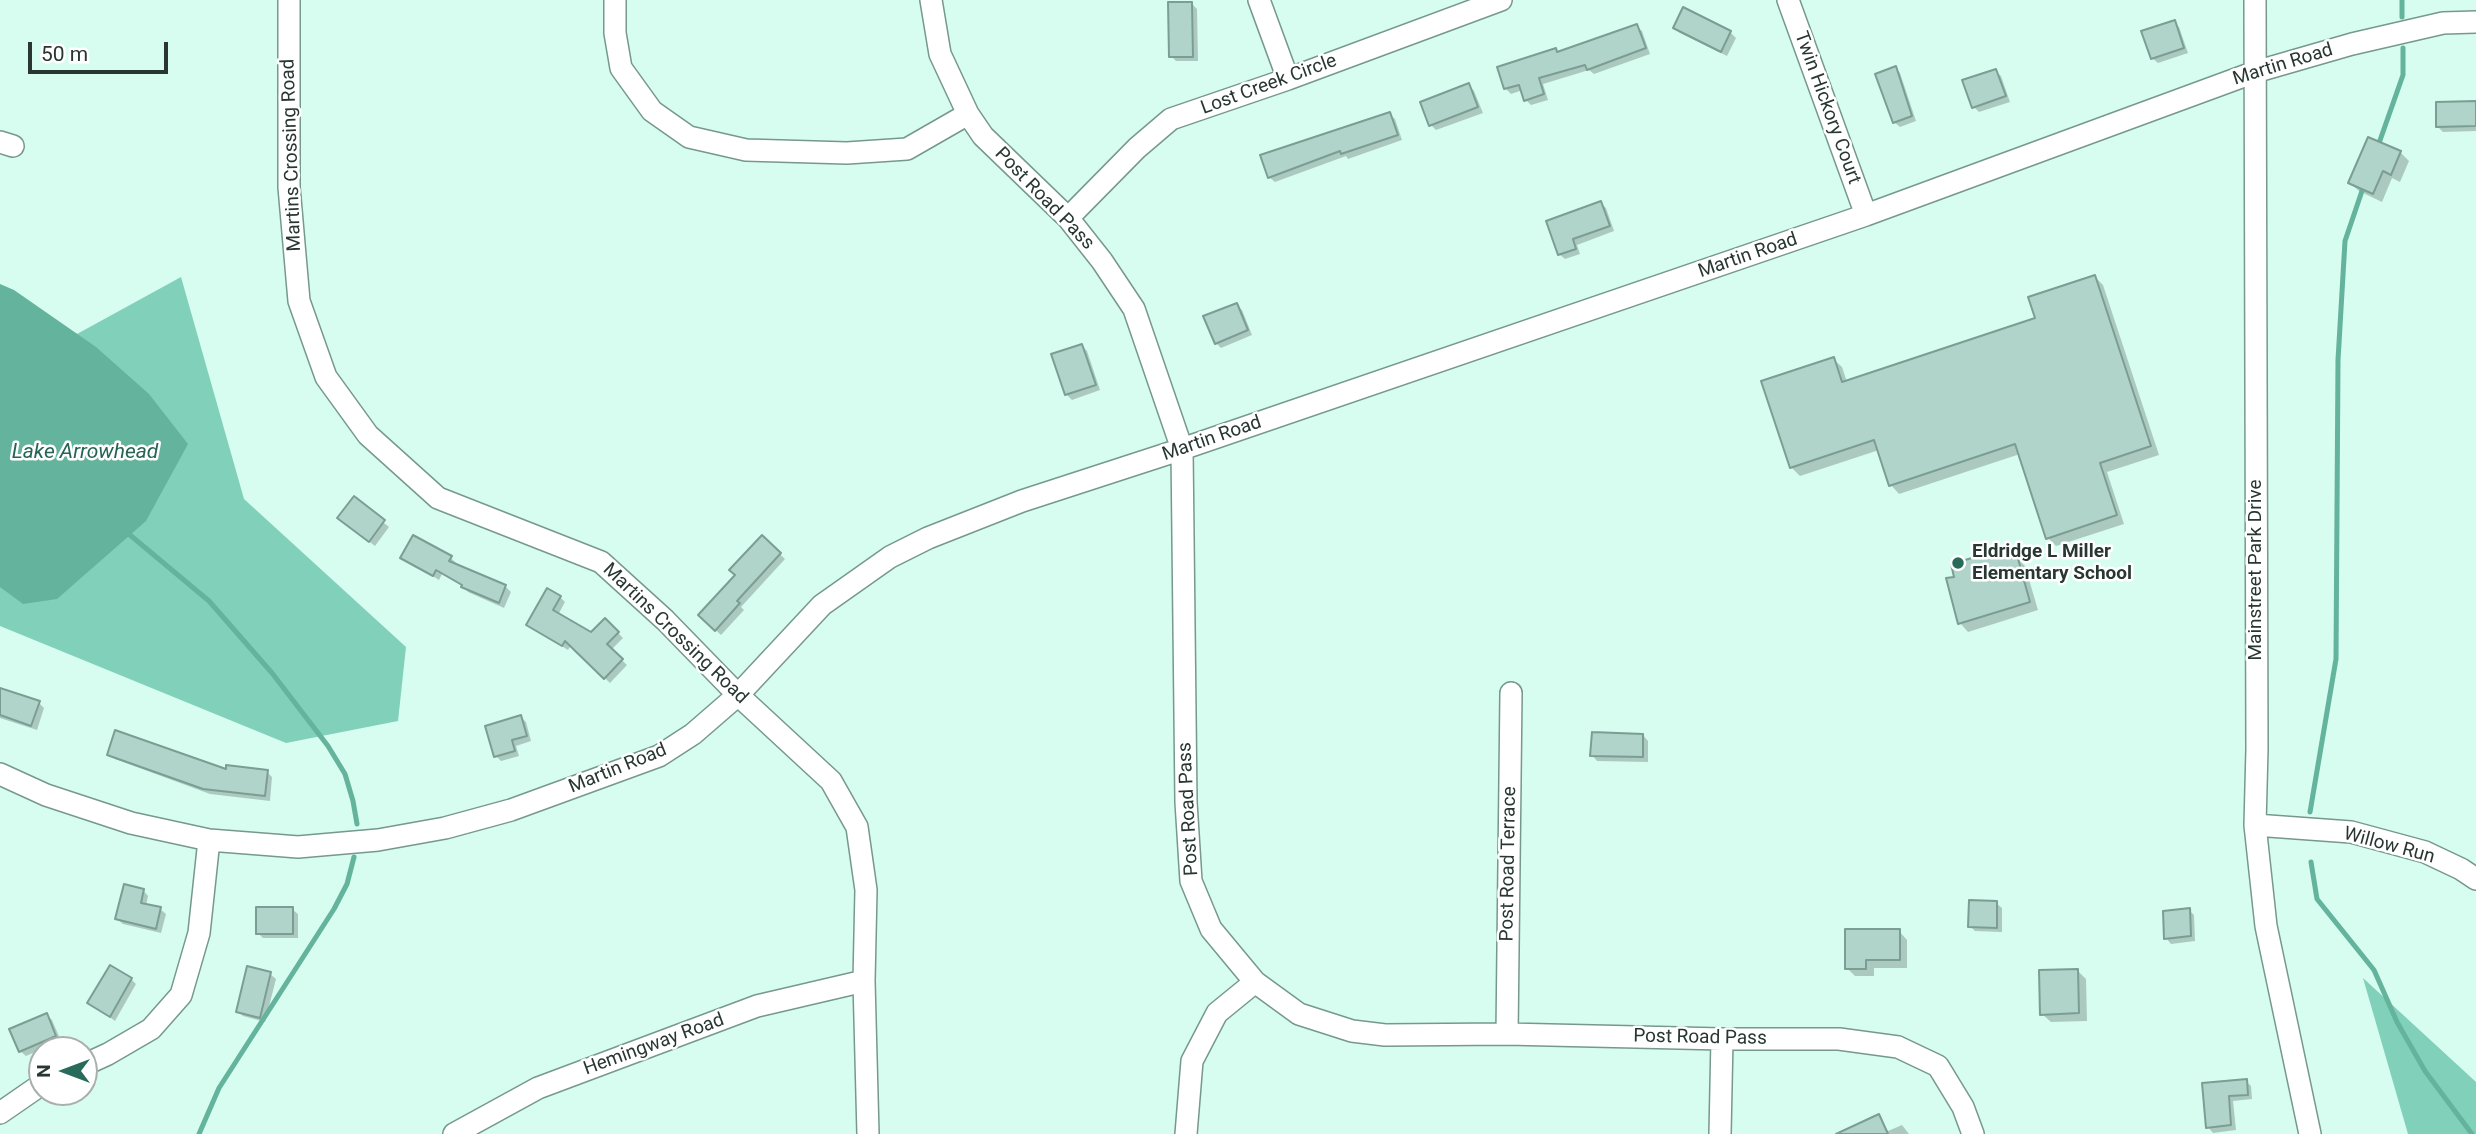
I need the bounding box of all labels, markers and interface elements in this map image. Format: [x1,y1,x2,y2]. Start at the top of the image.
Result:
scale bar [32,28,172,72]
street label: Twin Hickory Court [1789,29,1865,187]
street label: Martin Road [2230,39,2336,91]
text: 50 m [41,42,88,66]
street label: Lost Creek Circle [1198,50,1340,120]
street label: Martins Crossing Road [277,58,307,252]
street label: Post Road Pass [989,143,1099,255]
street label: Martin Road [1695,228,1801,284]
street label: Martin Road [1159,411,1265,467]
water label: Lake Arrowhead [12,440,158,466]
street label: Mainstreet Park Drive [2245,479,2267,661]
place label: Eldridge L Miller Elementary School [1972,541,2132,585]
marker: Eldridge L Miller Elementary School [1950,555,1966,571]
street label: Martins Crossing Road [598,559,752,709]
street label: Martin Road [566,739,670,799]
street label: Post Road Pass [1174,742,1204,876]
street label: Post Road Terrace [1496,786,1522,942]
street label: Willow Run [2341,823,2437,869]
street label: Hemingway Road [581,1009,727,1081]
street label: Post Road Pass [1633,1025,1767,1051]
north arrow [28,1036,98,1106]
text: N [32,1064,55,1078]

